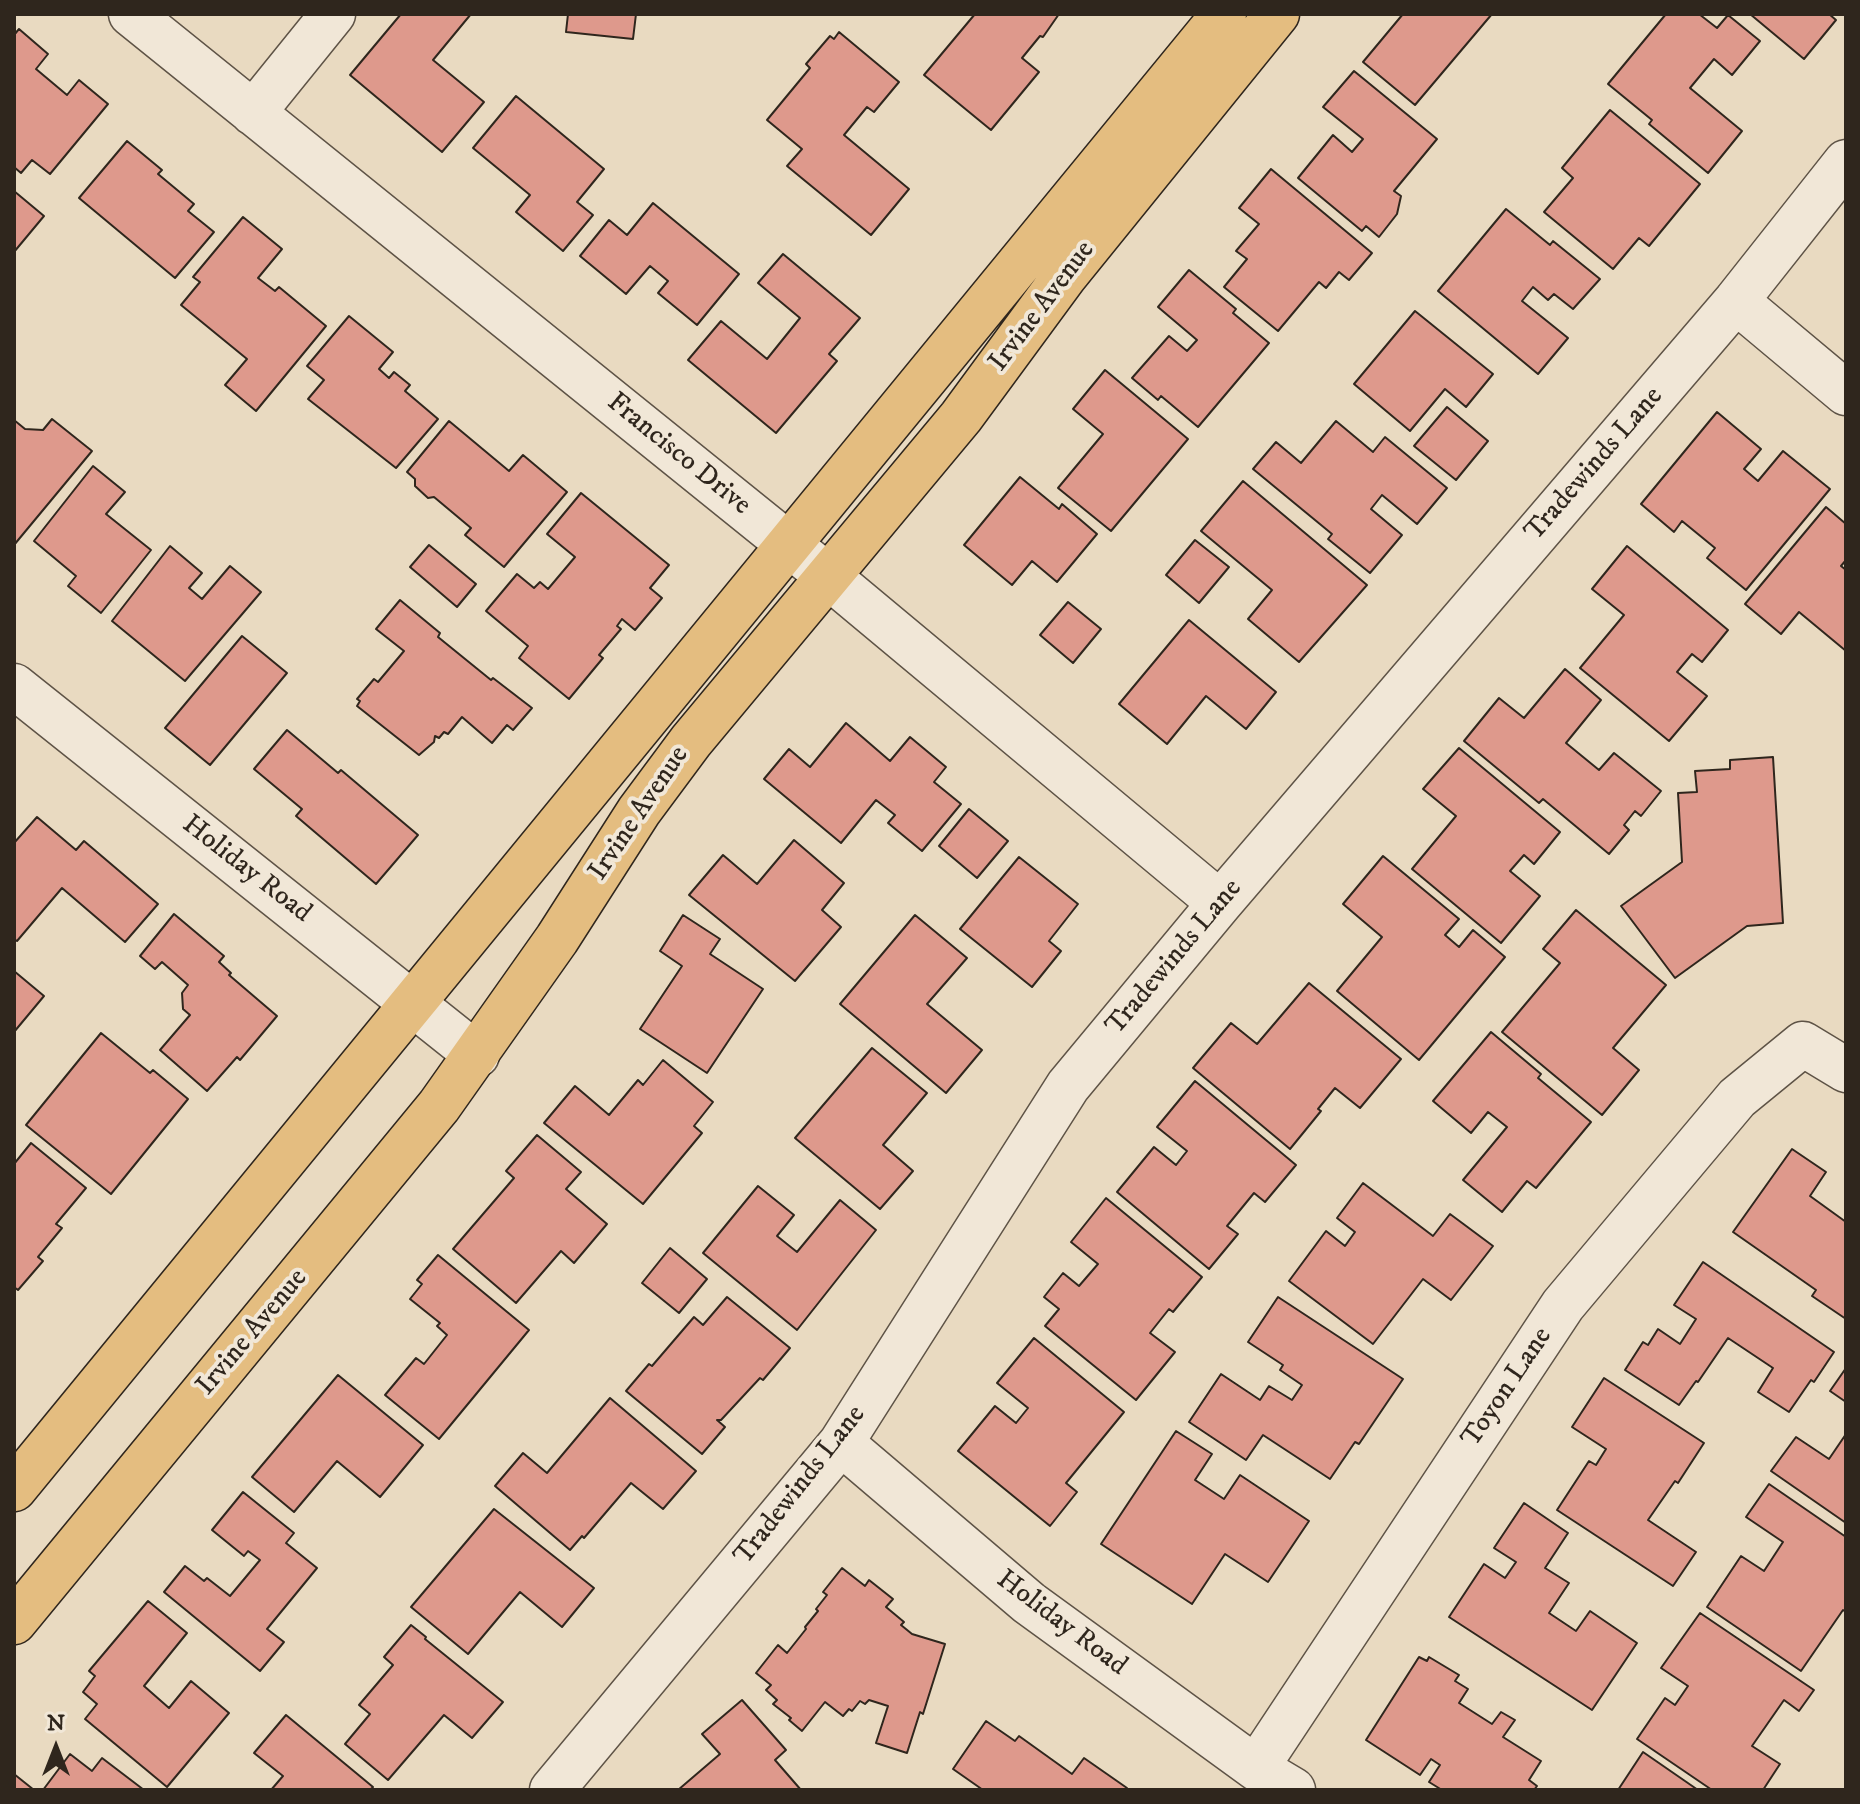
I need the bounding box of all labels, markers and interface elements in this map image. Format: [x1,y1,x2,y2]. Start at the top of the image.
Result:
street label: Irvine Avenue [983,235,1103,379]
street label: Tradewinds Lane [1519,381,1671,549]
street label: Francisco Drive [599,387,757,523]
street label: Irvine Avenue [583,740,697,888]
street label: Holiday Road [175,809,317,931]
street label: Tradewinds Lane [1100,873,1250,1043]
street label: Irvine Avenue [190,1263,316,1403]
street label: Toyon Lane [1456,1322,1560,1454]
street label: Tradewinds Lane [728,1399,874,1573]
street label: Holiday Road [989,1564,1133,1684]
north arrow [16,1708,96,1788]
text: N [47,1710,65,1737]

